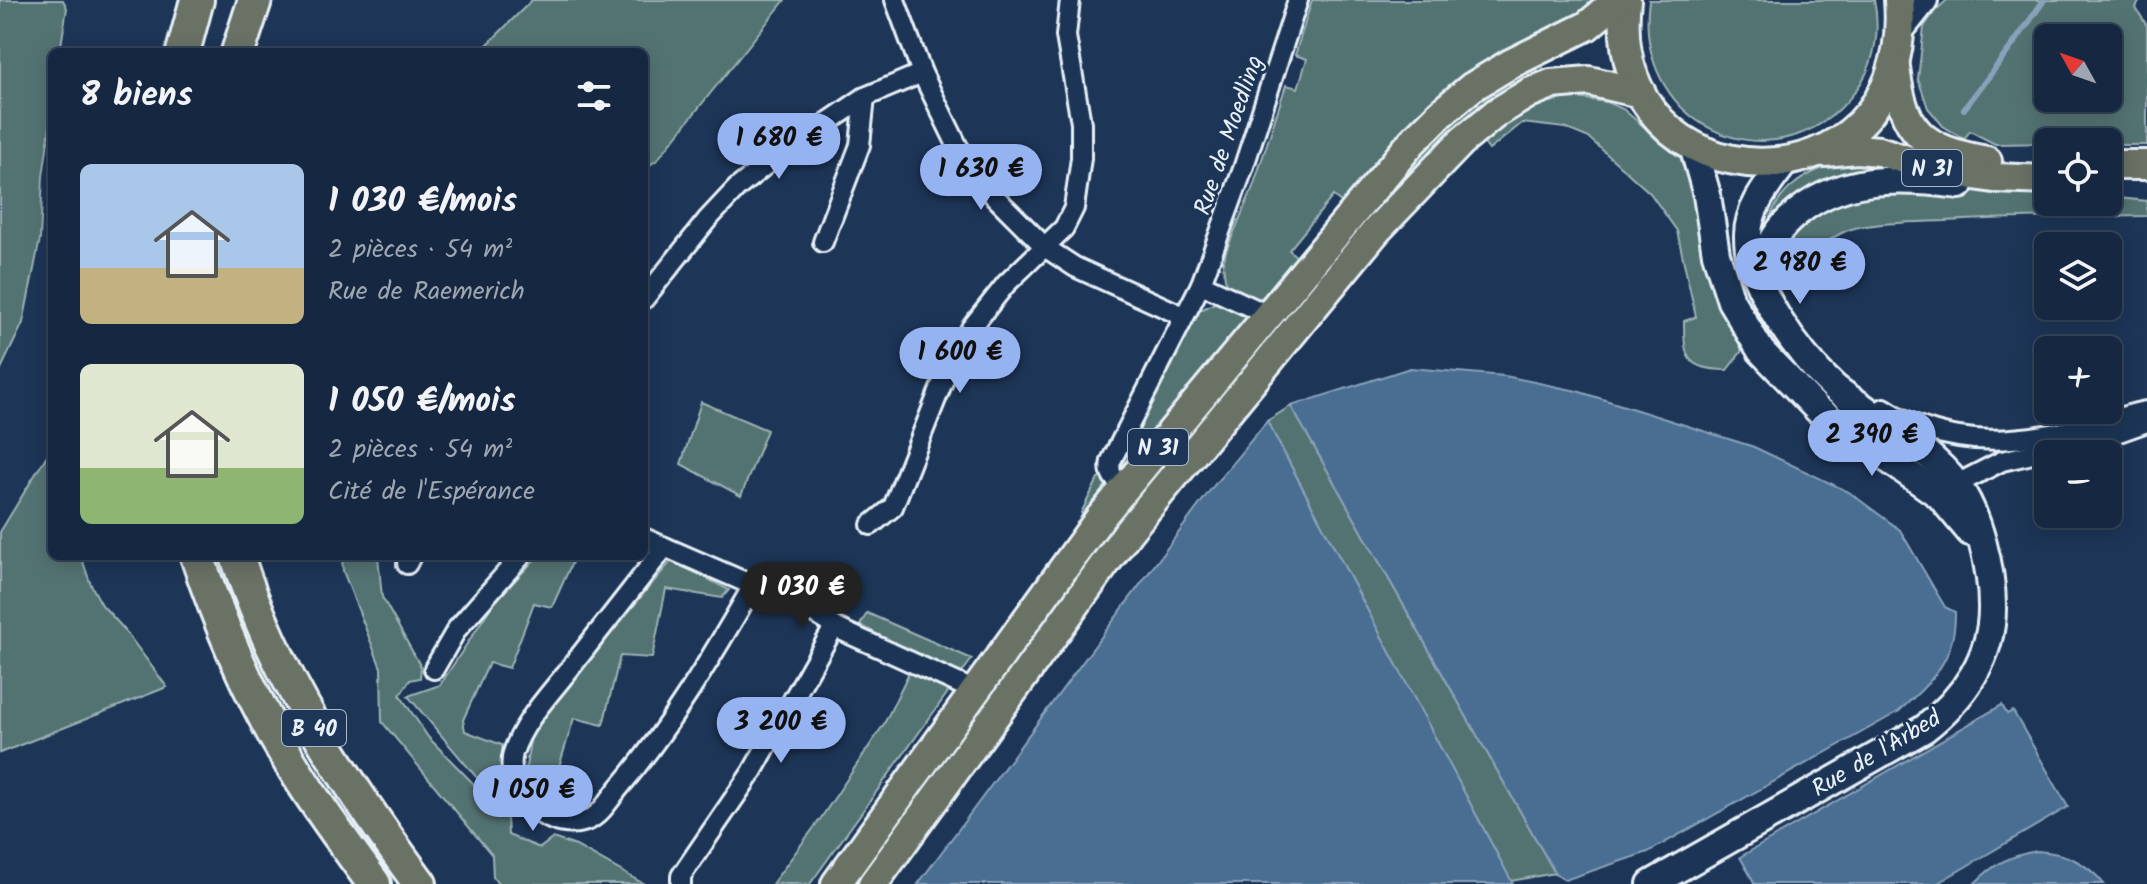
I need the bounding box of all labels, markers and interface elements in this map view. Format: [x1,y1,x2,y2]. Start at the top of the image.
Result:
north arrow [2034,24,2122,112]
map controls [2034,24,2122,528]
street label: Rue de Moedling [1184,50,1275,221]
text: 8 biens [80,69,193,123]
icon: filters [572,74,616,118]
pin: 1 680 € [705,113,853,181]
text: 1 680 € [735,118,823,160]
button: locate [2034,128,2122,216]
pin: 1 630 € [907,144,1055,212]
text: 1 630 € [938,149,1024,191]
road number: N 31 [1902,150,1962,186]
text: 1 030 €/mois [328,175,517,229]
icon: home [144,196,240,292]
text: 2 pièces · 54 m² [328,229,512,271]
button: layers [2034,232,2122,320]
pin: 2 980 € [1726,238,1874,306]
text: 2 980 € [1753,243,1847,285]
text: Rue de Raemerich [328,271,525,313]
pin: 1 600 € [886,327,1034,395]
text: 1 600 € [917,332,1003,374]
button: + [2034,336,2122,424]
text: 1 050 €/mois [328,375,516,429]
icon: home [144,396,240,492]
pin: 2 390 € [1798,410,1946,478]
text: 2 390 € [1826,415,1918,457]
text: 2 pièces · 54 m² [328,429,512,471]
road number: N 31 [1128,429,1188,465]
button: − [2034,440,2122,528]
text: Cité de l'Espérance [328,471,535,513]
pin: 1 030 € [728,562,876,630]
text: 1 030 € [759,567,845,609]
pin: 3 200 € [707,697,855,765]
street label: Rue de l'Arbed [1804,700,1950,809]
text: 3 200 € [735,702,827,744]
road number: B 40 [282,710,346,746]
pin: 1 050 € [459,765,607,833]
text: 1 050 € [491,770,575,812]

